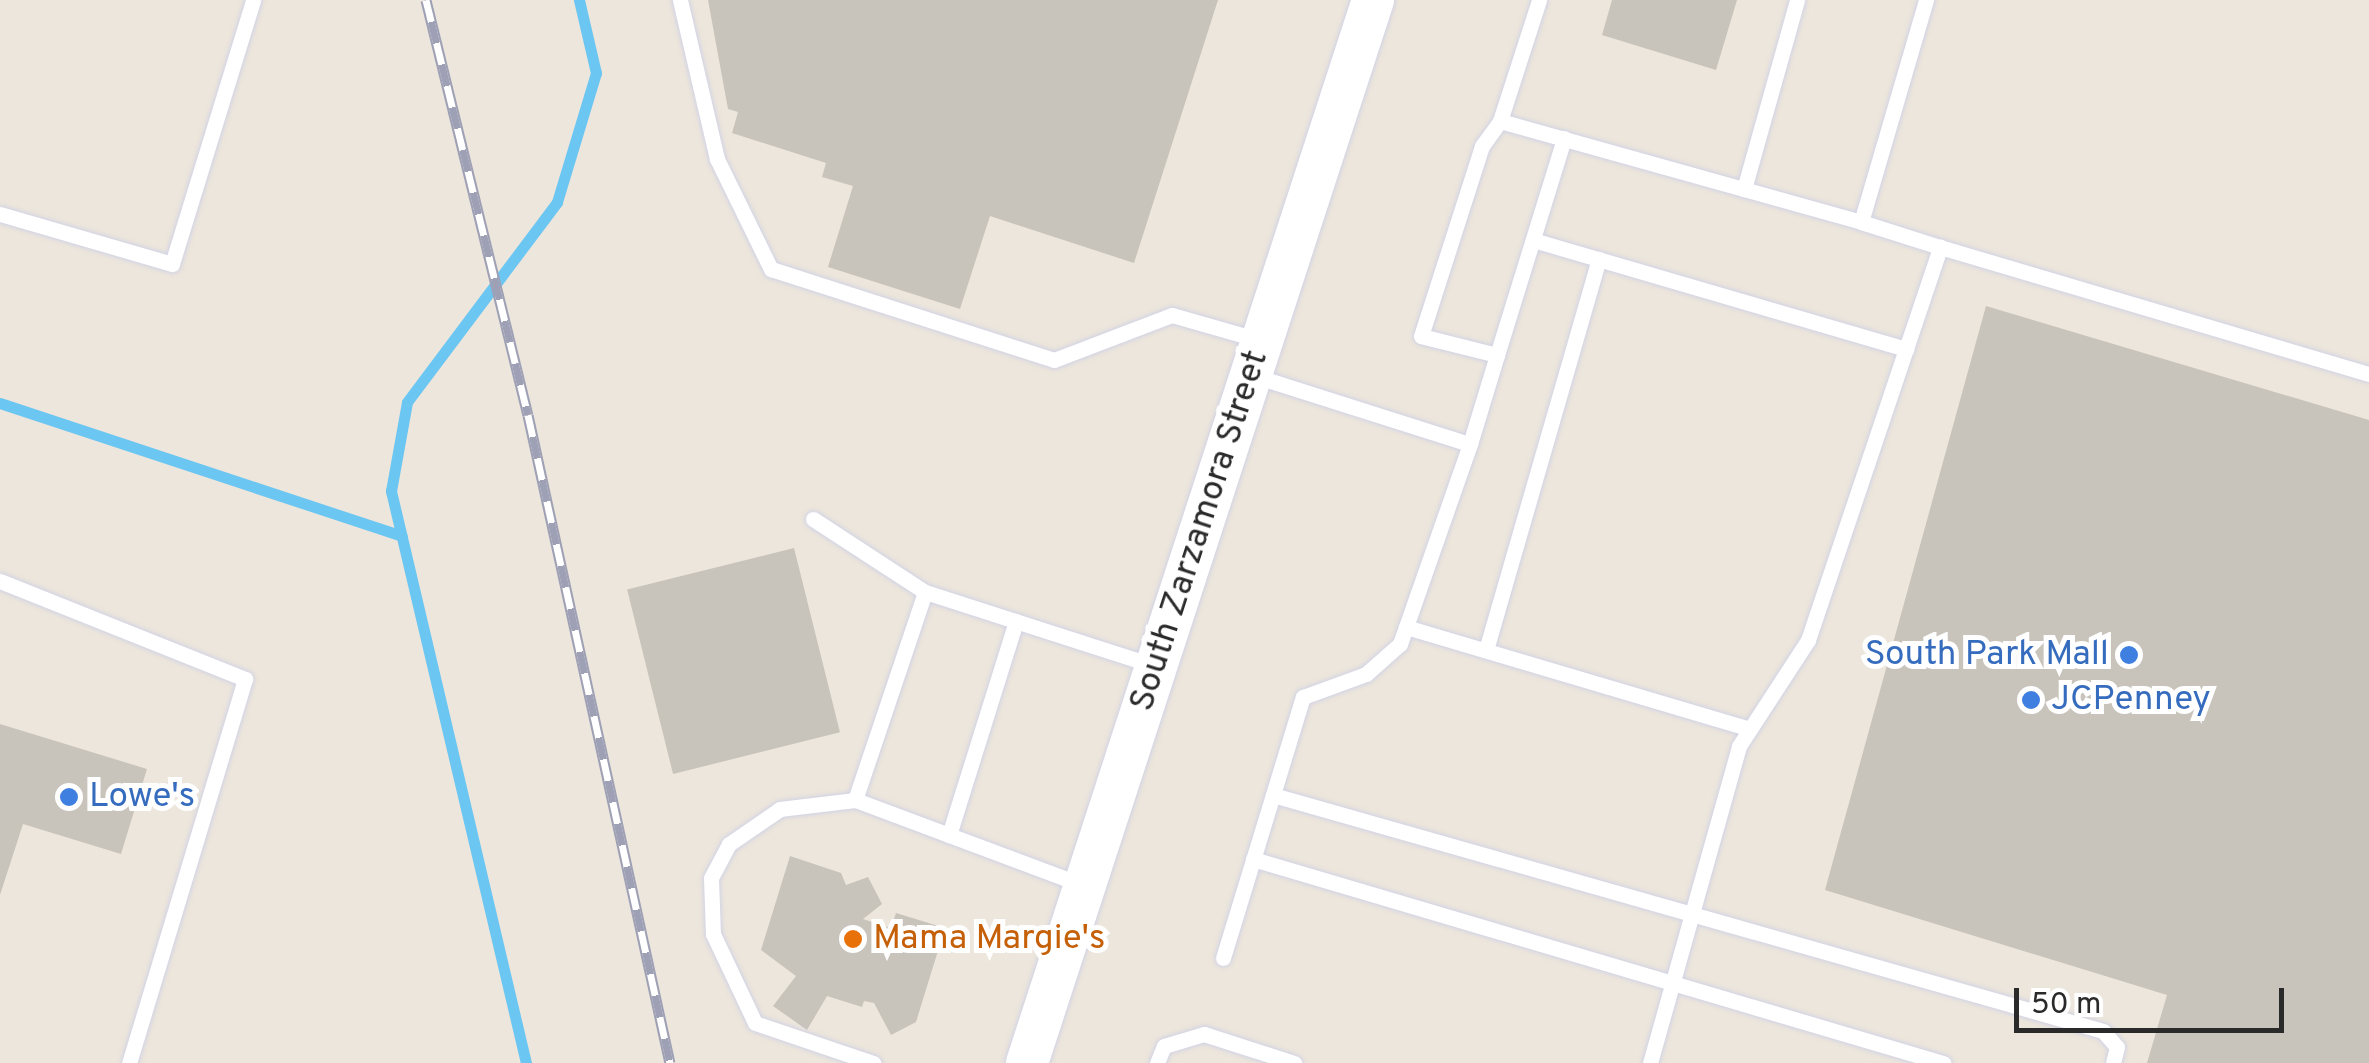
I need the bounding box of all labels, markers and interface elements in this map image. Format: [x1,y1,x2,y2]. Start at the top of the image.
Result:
street label: South Zarzamora Street [1122,345,1278,717]
place label: South Park Mall [1865,634,2109,676]
marker: South Park Mall [2118,644,2140,666]
place label: JCPenney [2051,679,2211,721]
marker: JCPenney [2020,689,2042,711]
place label: Lowe's [89,776,195,818]
marker: Lowe's [58,786,80,808]
place label: Mama Margie's [873,918,1105,960]
marker: Mama Margie's [842,928,864,950]
scale bar [2019,968,2289,1030]
text: 50 m [2031,987,2101,1024]

